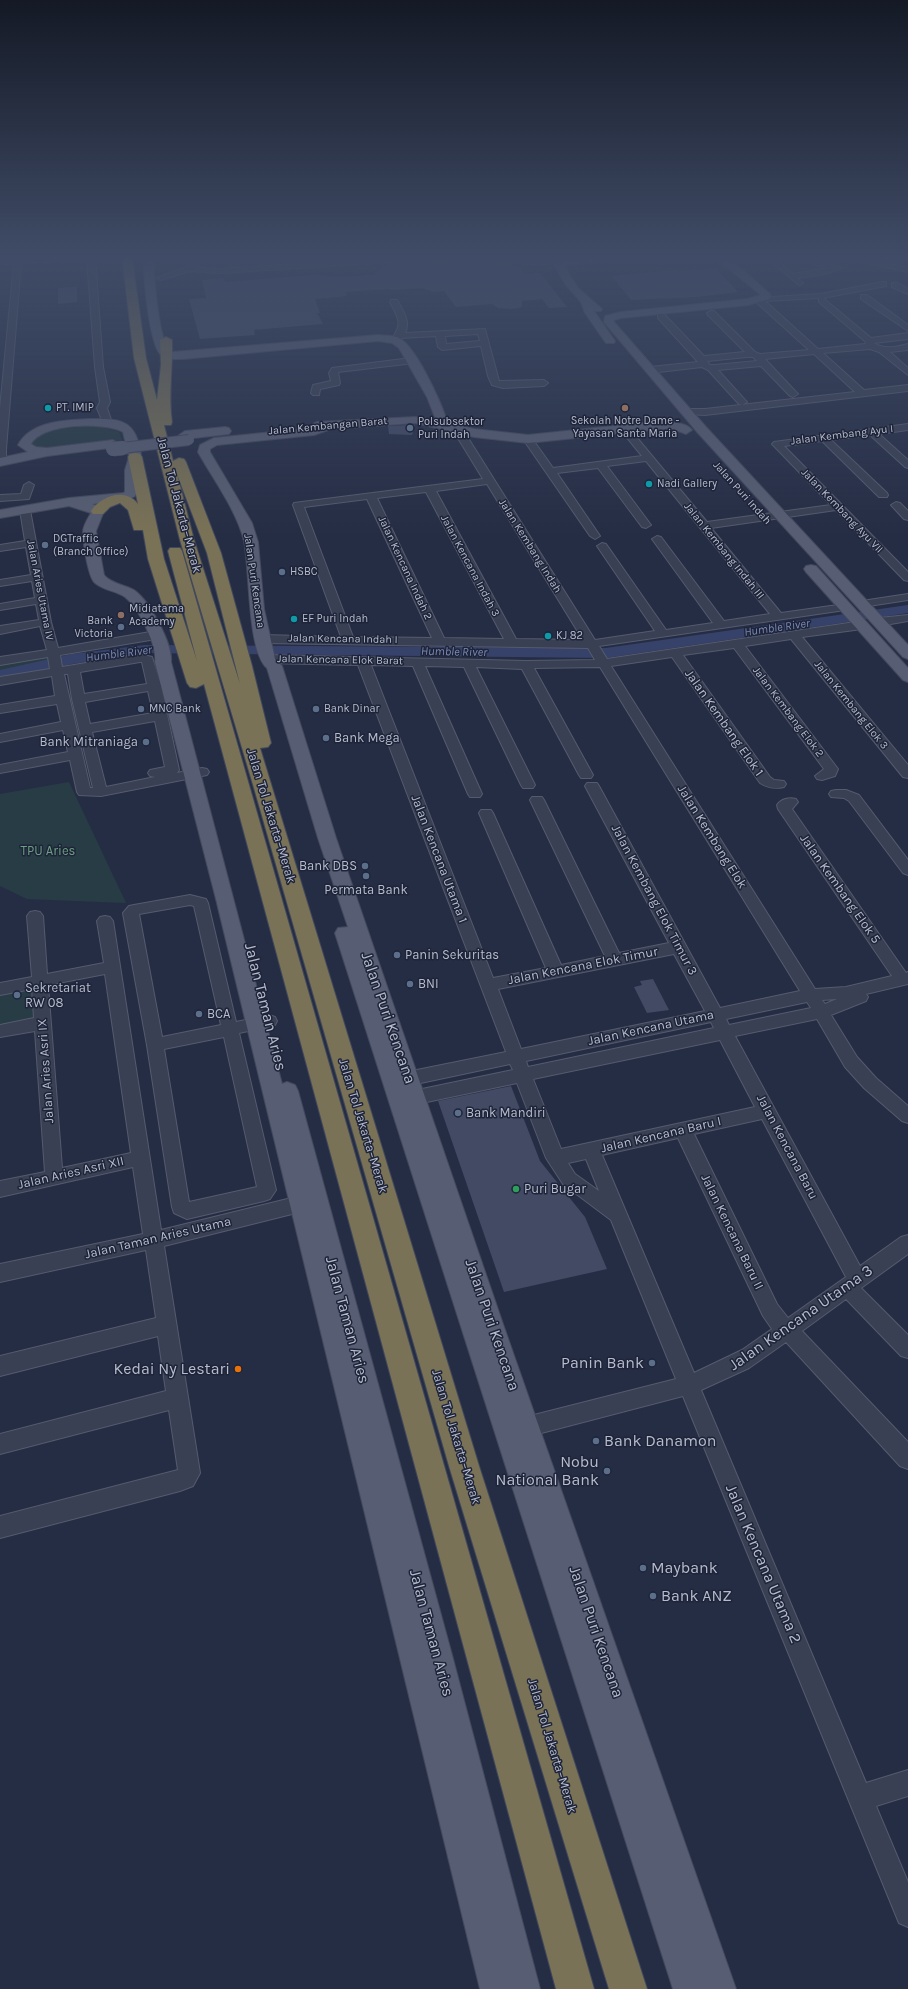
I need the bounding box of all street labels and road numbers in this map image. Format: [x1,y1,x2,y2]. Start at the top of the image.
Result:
street label: Jalan Kembangan Barat [268,414,388,438]
street label: Jalan Kembang Ayu I [790,422,894,448]
street label: Jalan Tol Jakarta–Merak [153,435,205,575]
street label: Jalan Puri Indah [710,459,774,527]
street label: Jalan Kembang Ayu VII [798,466,886,556]
street label: Jalan Kembang Indah [496,497,564,595]
street label: Jalan Kembang Indah III [681,500,767,602]
street label: Jalan Kencana Indah 3 [438,513,502,619]
street label: Jalan Kencana Indah 2 [375,514,435,622]
street label: Jalan Puri Kencana [241,533,267,629]
street label: Jalan Aries Utama IV [24,539,56,641]
street label: Jalan Kencana Indah I [288,631,398,647]
street label: Jalan Kencana Elok Barat [277,652,403,668]
street label: Jalan Kembang Elok 3 [811,658,891,752]
street label: Jalan Kembang Elok 2 [750,664,826,760]
street label: Jalan Kembang Elok 1 [681,667,767,779]
street label: Jalan Tol Jakarta–Merak [243,747,299,885]
street label: Jalan Kembang Elok [674,782,750,892]
street label: Jalan Kencana Utama 1 [407,793,471,925]
street label: Jalan Kembang Elok Timur 3 [608,822,700,978]
street label: Jalan Kembang Elok 5 [796,831,884,947]
street label: Jalan Taman Aries [240,941,290,1073]
street label: Jalan Kencana Elok Timur [507,944,659,988]
street label: Jalan Puri Kencana [356,950,420,1086]
street label: Jalan Kencana Utama [587,1007,715,1049]
street label: Jalan Aries Asri IX [35,1018,57,1124]
street label: Jalan Tol Jakarta–Merak [335,1057,391,1195]
street label: Jalan Kencana Baru [753,1092,821,1202]
street label: Jalan Kencana Baru I [599,1114,723,1156]
street label: Jalan Aries Asri XII [16,1153,126,1193]
street label: Jalan Kencana Baru II [697,1172,767,1292]
street label: Jalan Taman Aries Utama [83,1214,233,1262]
street label: Jalan Taman Aries [321,1254,373,1386]
street label: Jalan Puri Kencana [460,1257,524,1393]
street label: Jalan Kencana Utama 3 [725,1261,877,1375]
street label: Jalan Tol Jakarta–Merak [428,1368,484,1506]
street label: Jalan Kencana Utama 2 [721,1482,805,1646]
street label: Jalan Puri Kencana [564,1564,628,1700]
street label: Jalan Taman Aries [405,1567,457,1699]
street label: Jalan Tol Jakarta–Merak [524,1677,580,1815]

